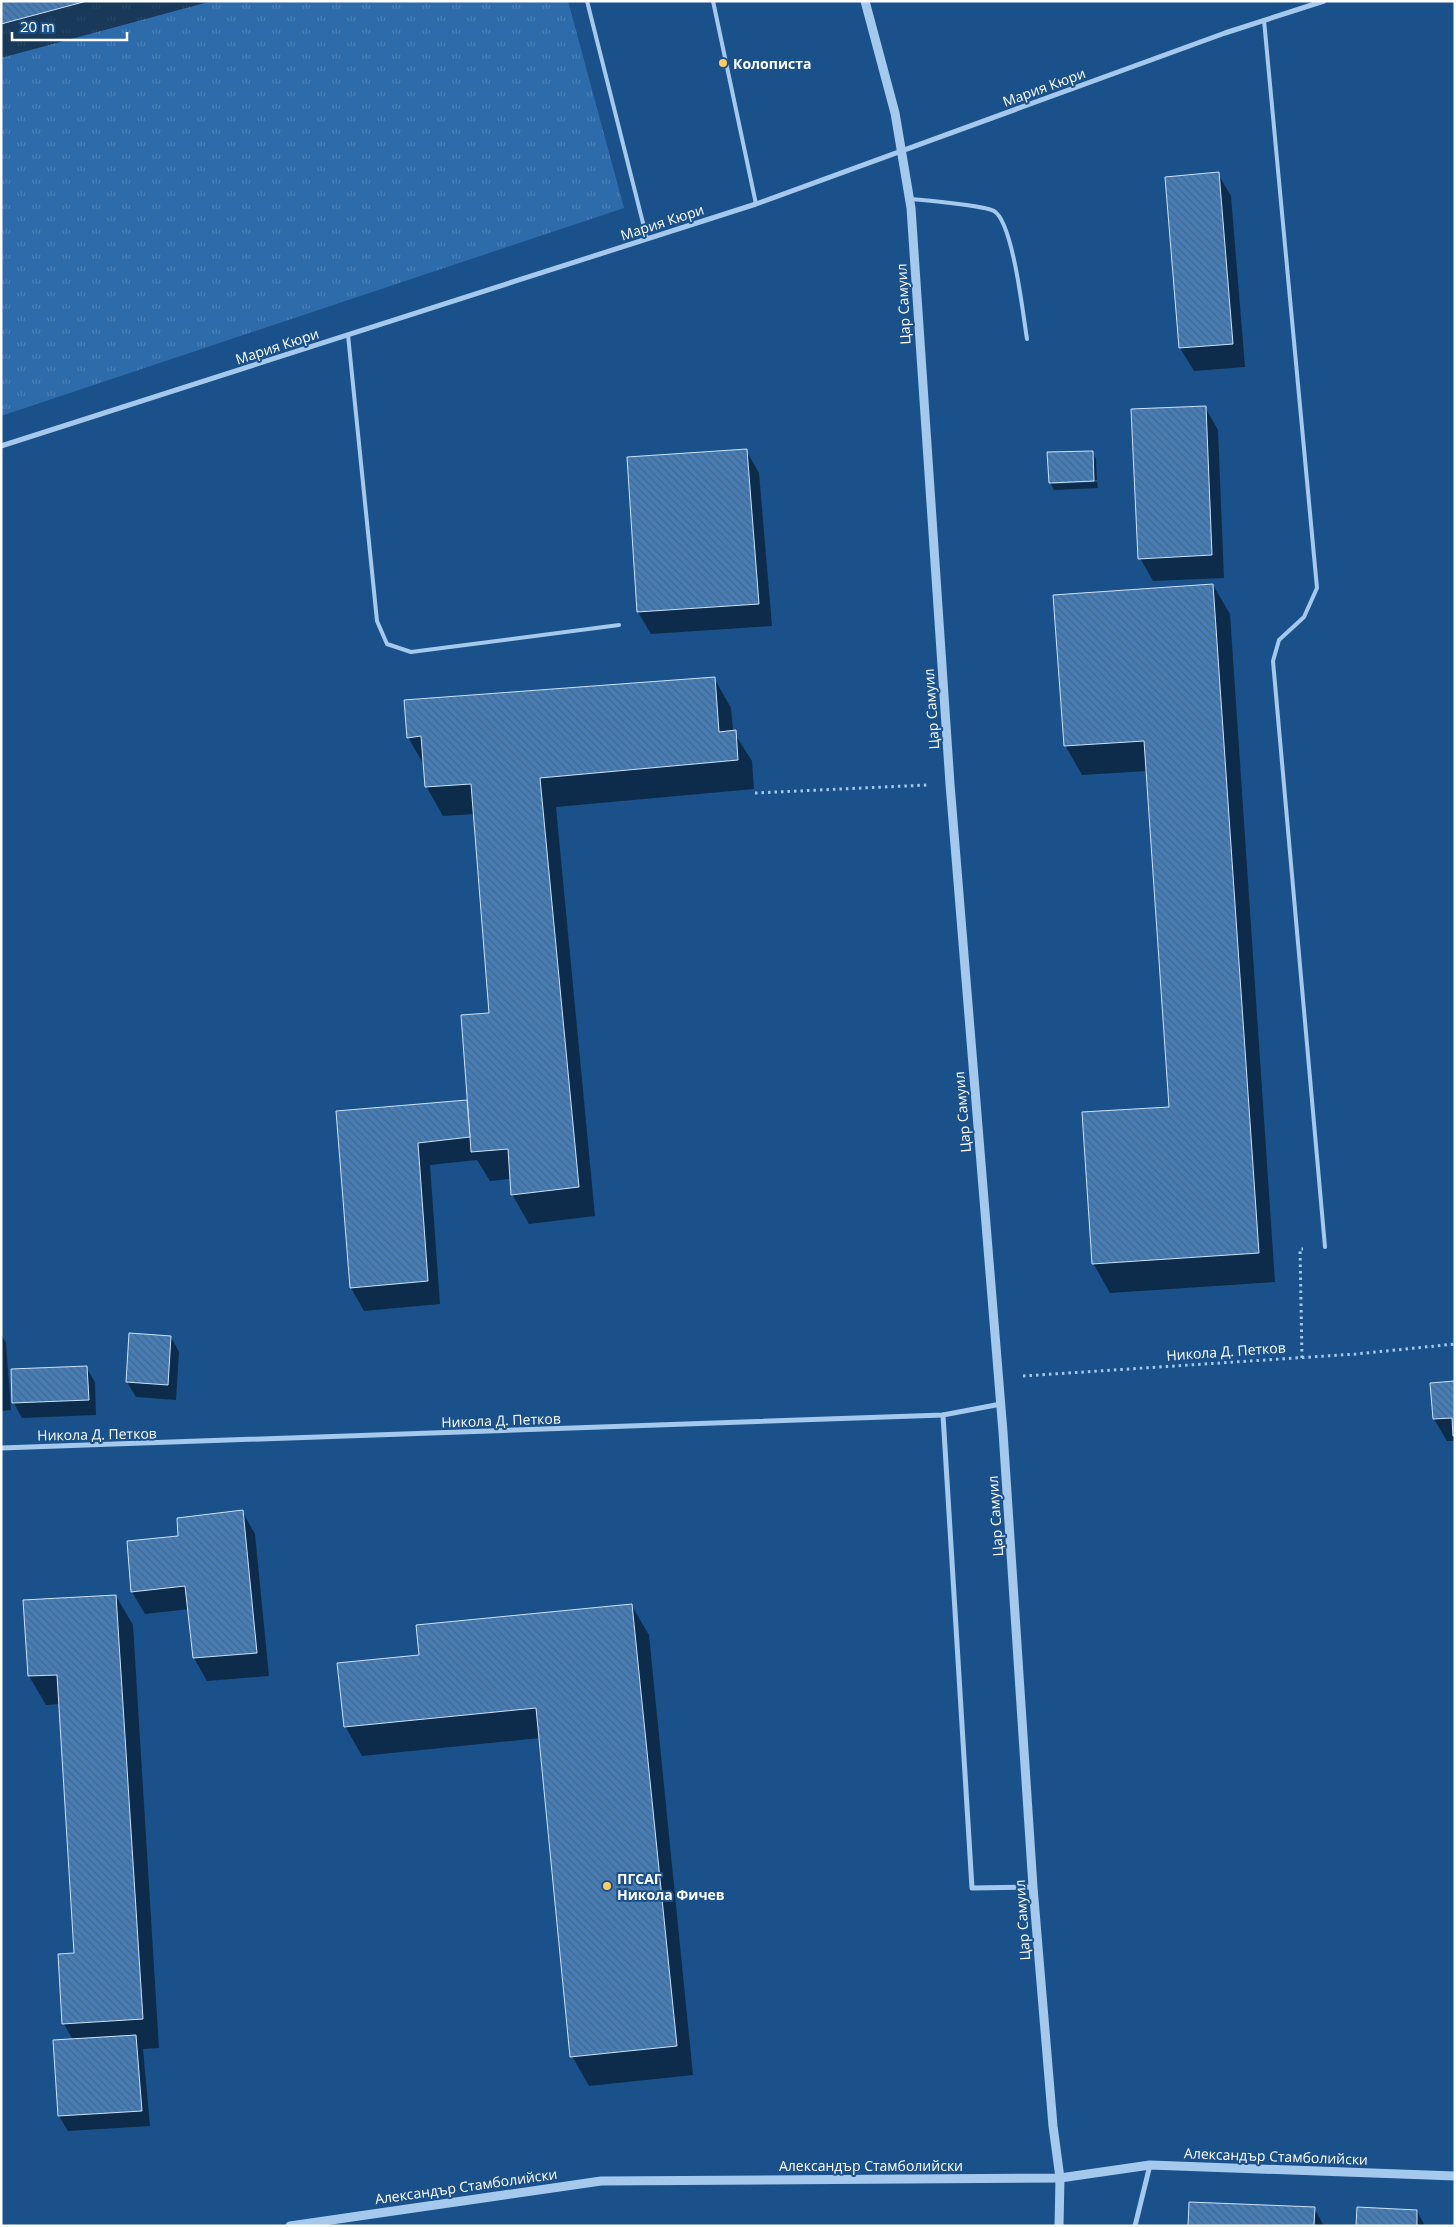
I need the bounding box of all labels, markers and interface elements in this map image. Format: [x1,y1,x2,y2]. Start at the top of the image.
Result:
scale bar [12,10,128,42]
text: 20 m [20,16,55,36]
place label: Колописта [733,54,811,73]
marker: Колописта [717,57,729,69]
street label: Мария Кюри [1000,63,1088,111]
street label: Мария Кюри [618,200,706,244]
street label: Цар Самуил [891,263,915,345]
street label: Мария Кюри [233,324,321,368]
street label: Цар Самуил [919,668,943,750]
street label: Цар Самуил [949,1071,975,1153]
street label: Никола Д. Петков [1166,1337,1286,1365]
street label: Никола Д. Петков [441,1408,561,1432]
street label: Никола Д. Петков [37,1423,157,1445]
street label: Цар Самуил [983,1475,1007,1557]
place label: ПГСАГ Никола Фичев [617,1869,725,1904]
street label: Цар Самуил [1010,1879,1034,1961]
marker: ПГСАГ Никола Фичев [601,1880,613,1892]
street label: Александър Стамболийски [1184,2143,1368,2169]
street label: Александър Стамболийски [779,2156,963,2175]
street label: Александър Стамболийски [374,2164,558,2208]

